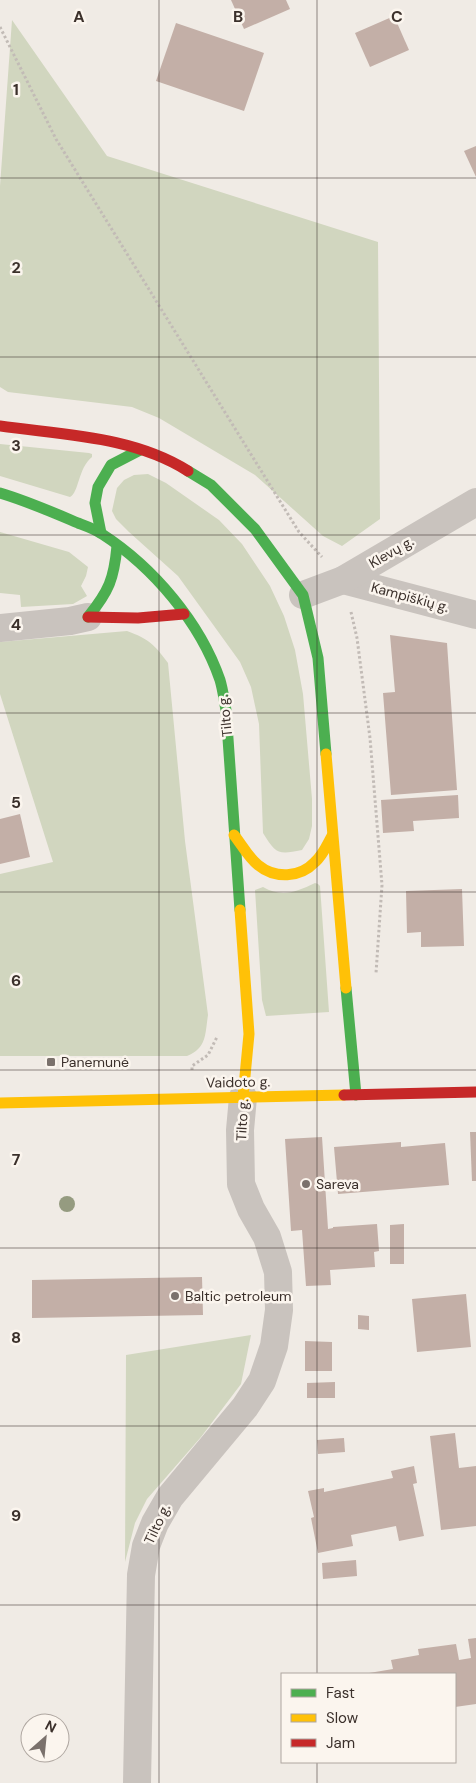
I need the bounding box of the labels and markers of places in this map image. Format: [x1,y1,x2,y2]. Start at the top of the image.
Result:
place label: Panemunė [61,1053,129,1071]
marker: Panemunė [45,1056,57,1068]
place label: Sareva [316,1175,359,1193]
marker: Sareva [300,1178,312,1190]
place label: Baltic petroleum [185,1287,292,1305]
marker: Baltic petroleum [169,1290,181,1302]

